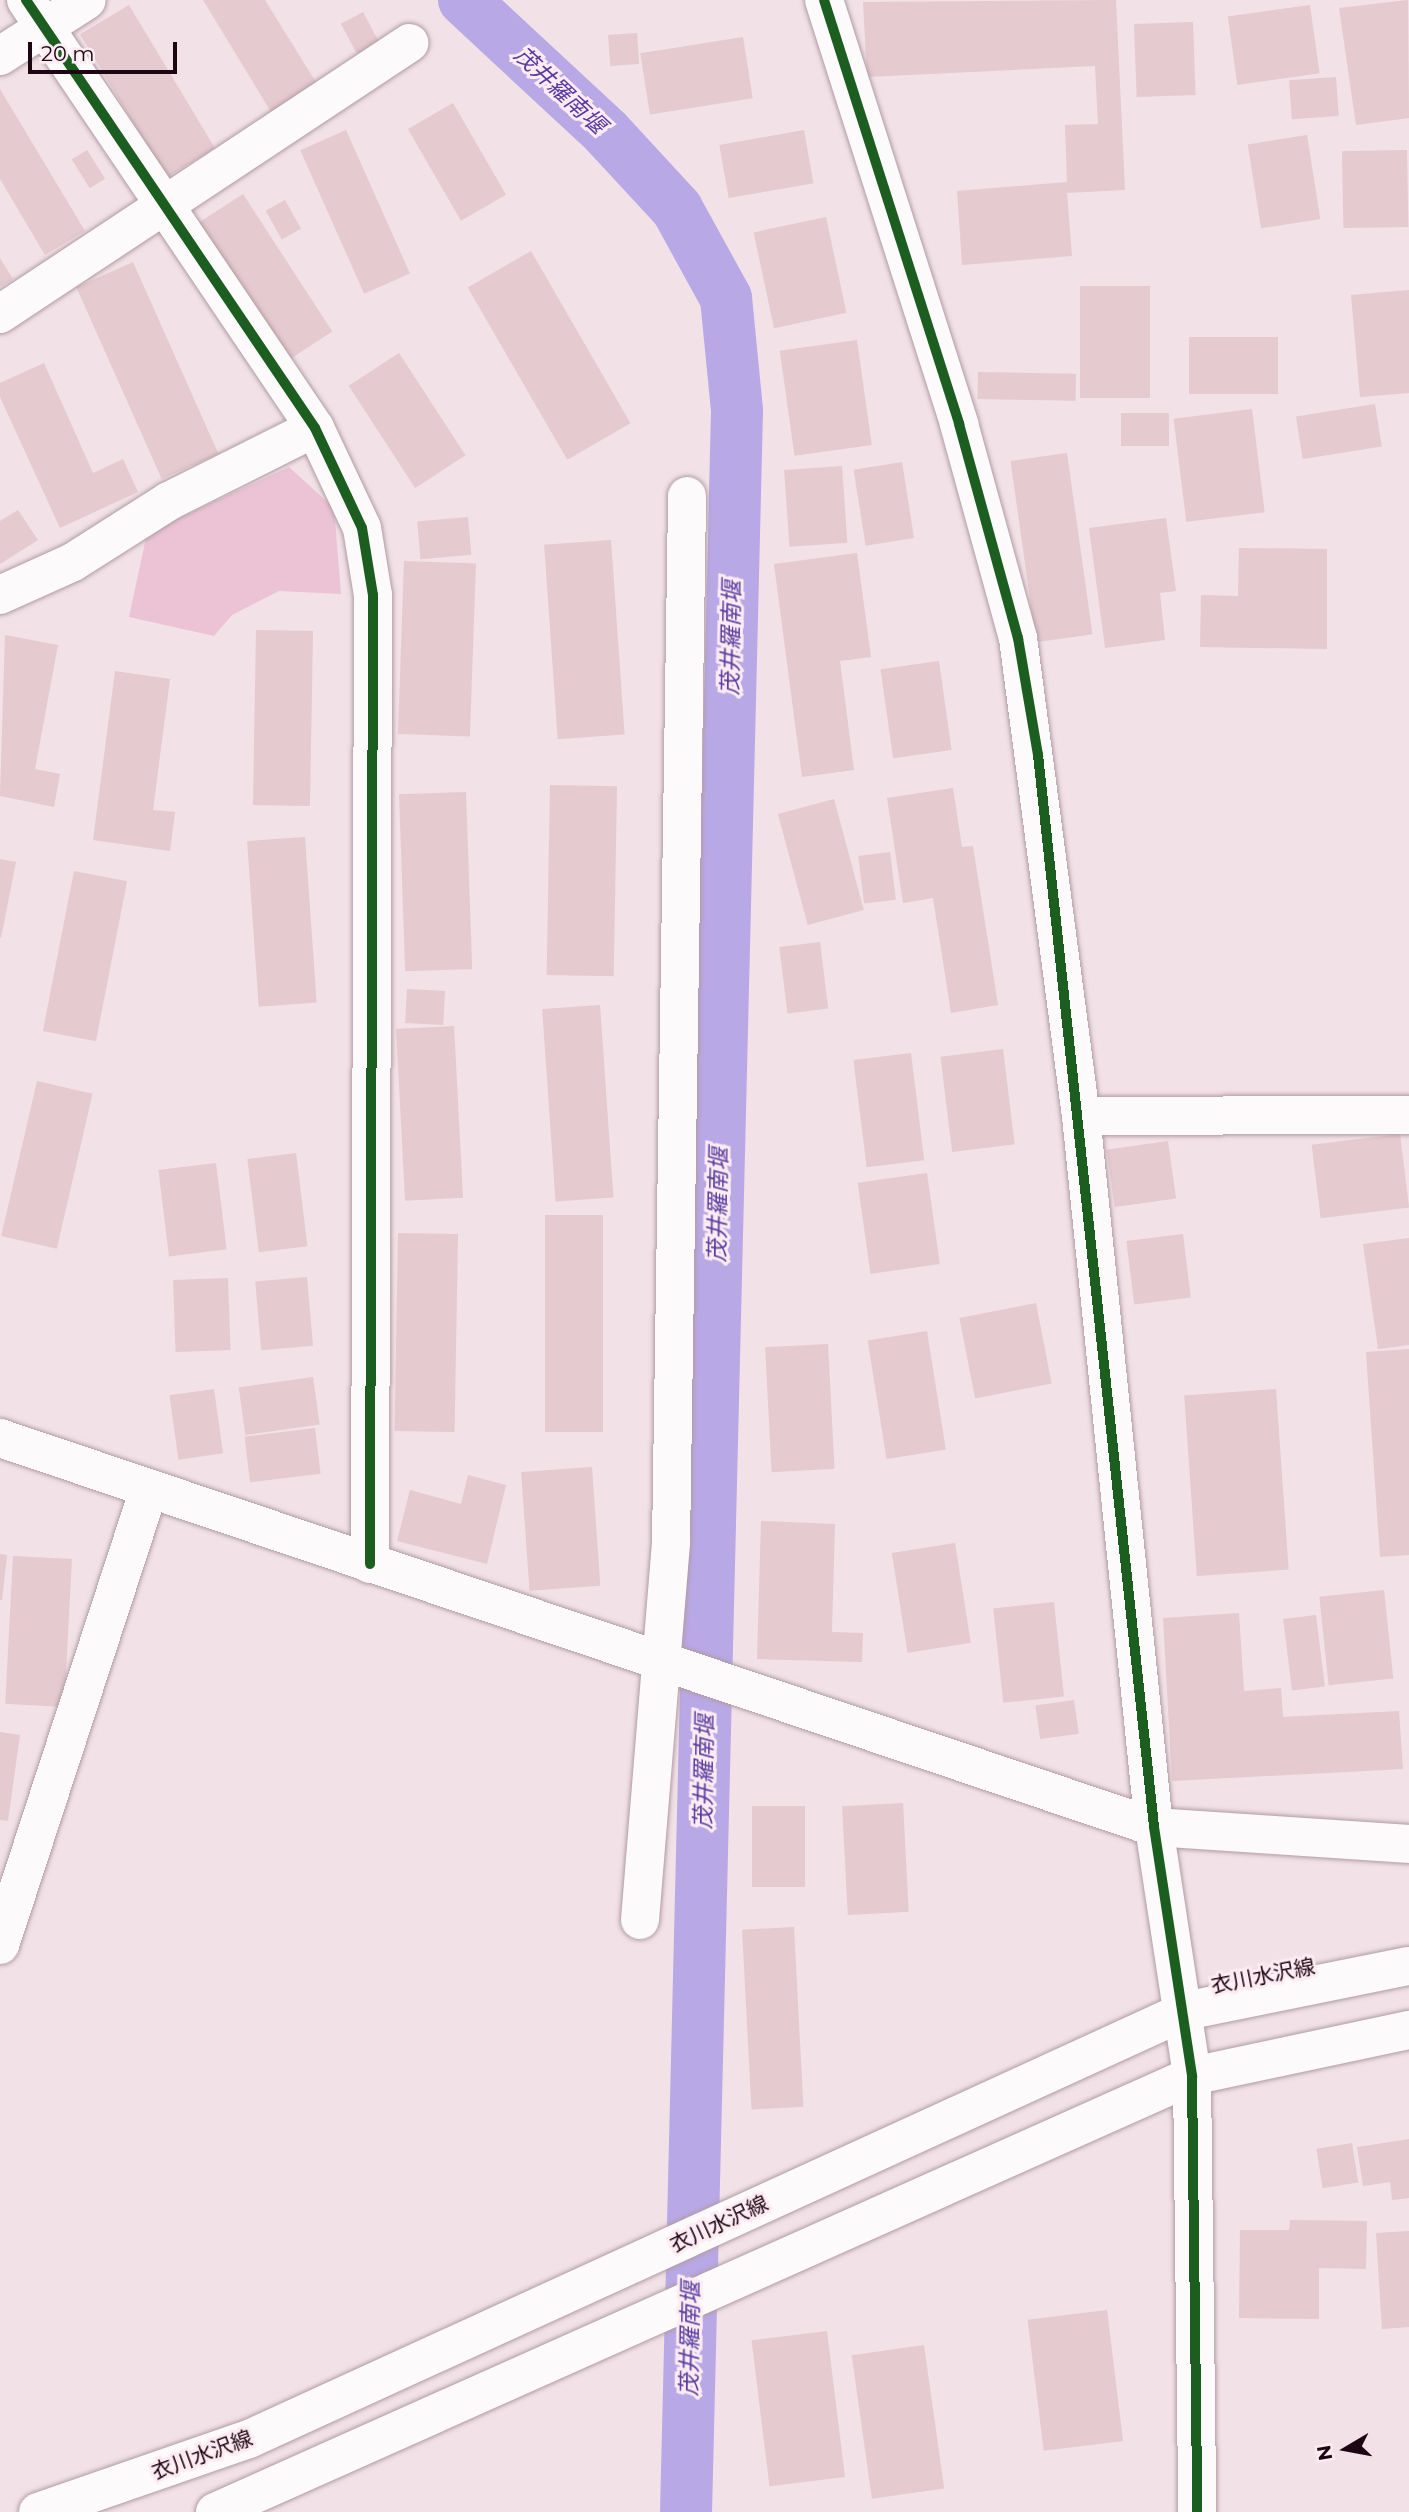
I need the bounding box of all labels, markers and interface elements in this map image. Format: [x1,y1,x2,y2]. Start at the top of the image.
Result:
scale bar [32,28,180,72]
text: 20 m [41,41,95,66]
water label: 茂井羅南堰 [509,41,611,139]
water label: 茂井羅南堰 [716,580,746,696]
water label: 茂井羅南堰 [703,1147,733,1263]
water label: 茂井羅南堰 [689,1714,719,1830]
street label: 衣川水沢線 [1209,1954,1317,1998]
street label: 衣川水沢線 [666,2190,772,2258]
water label: 茂井羅南堰 [675,2281,705,2397]
north arrow [1311,2414,1381,2484]
street label: 衣川水沢線 [148,2425,256,2485]
text: N [1312,2443,1337,2462]

